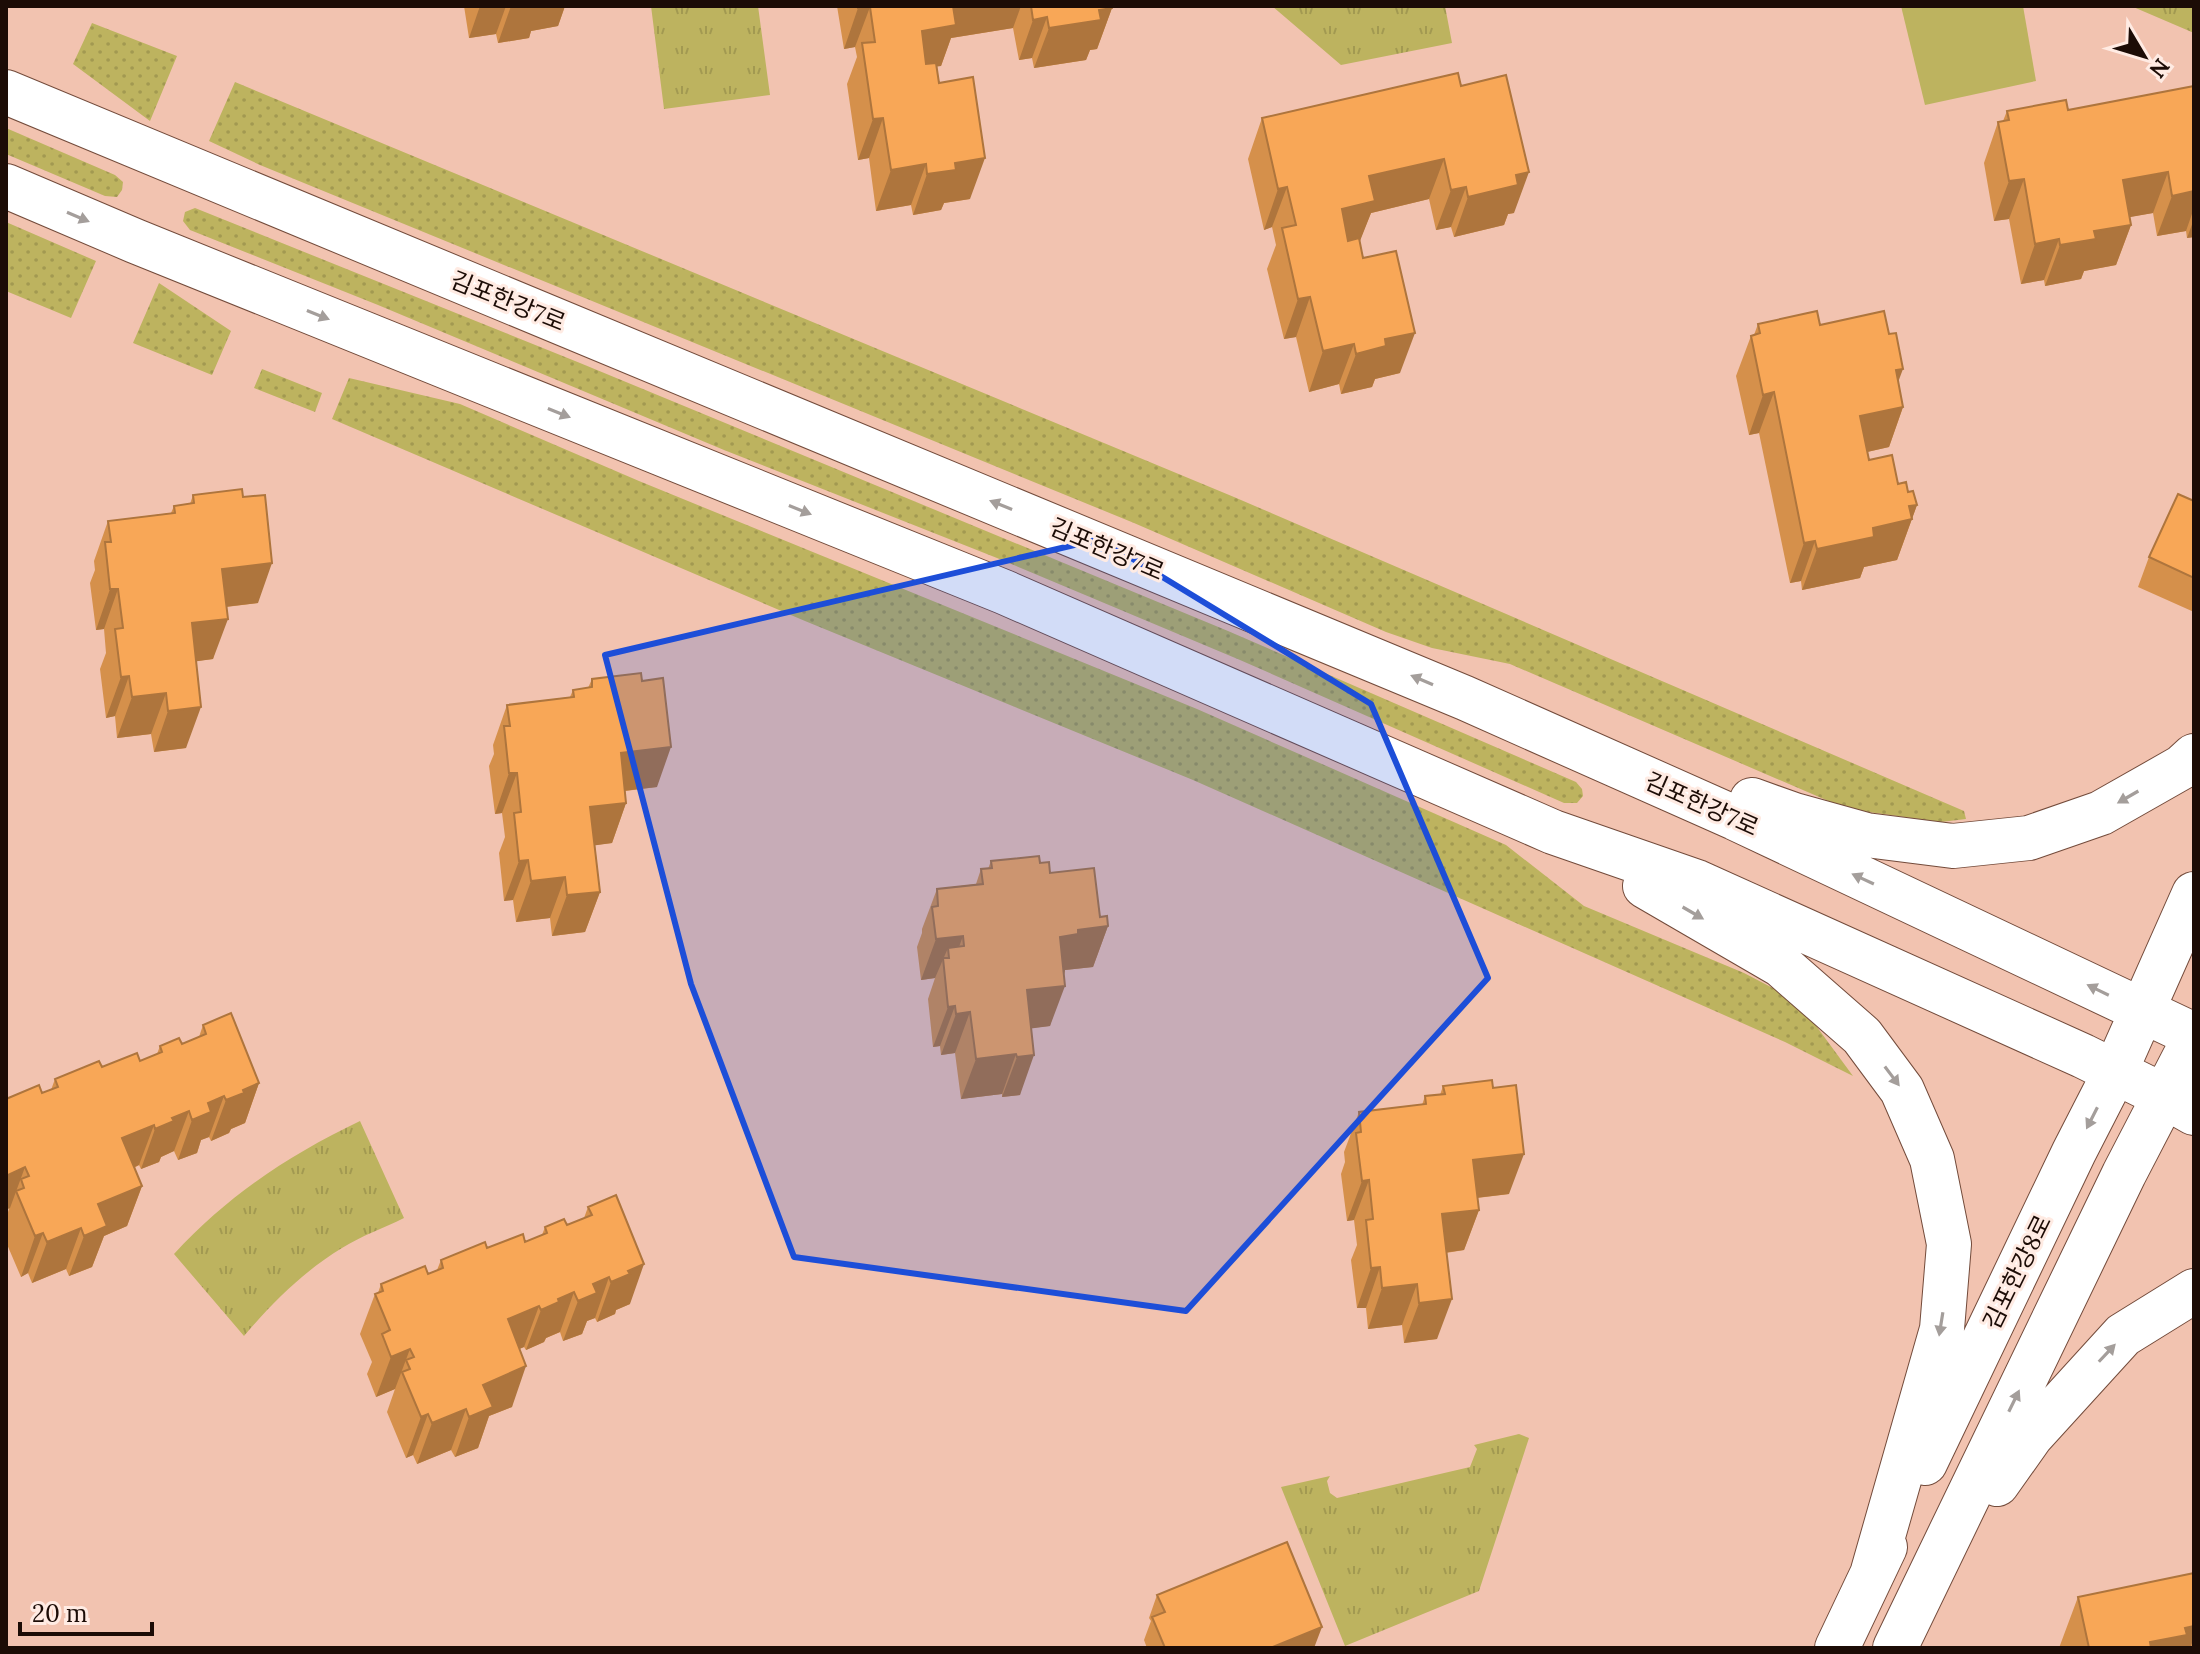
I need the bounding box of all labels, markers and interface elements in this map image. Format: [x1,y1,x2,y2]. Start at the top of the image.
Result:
north arrow [2104,16,2184,96]
text: N [2143,53,2176,84]
one-way arrow [66,210,90,223]
street label: 김포한강7로 [446,264,570,338]
one-way arrow [306,309,330,322]
one-way arrow [547,406,571,419]
one-way arrow [989,498,1013,511]
one-way arrow [788,504,812,517]
street label: 김포한강7로 [1045,511,1169,587]
one-way arrow [1410,673,1434,686]
street label: 김포한강7로 [1640,765,1764,843]
one-way arrow [2117,791,2140,804]
one-way arrow [1851,872,1875,886]
one-way arrow [1681,906,1704,920]
one-way arrow [2086,983,2110,997]
one-way arrow [1883,1066,1899,1086]
one-way arrow [2085,1106,2098,1129]
street label: 김포한강8로 [1976,1210,2058,1334]
one-way arrow [1934,1312,1947,1337]
one-way arrow [2097,1343,2115,1362]
one-way arrow [2007,1390,2021,1413]
scale bar [20,1586,152,1636]
text: 20 m [32,1598,88,1629]

